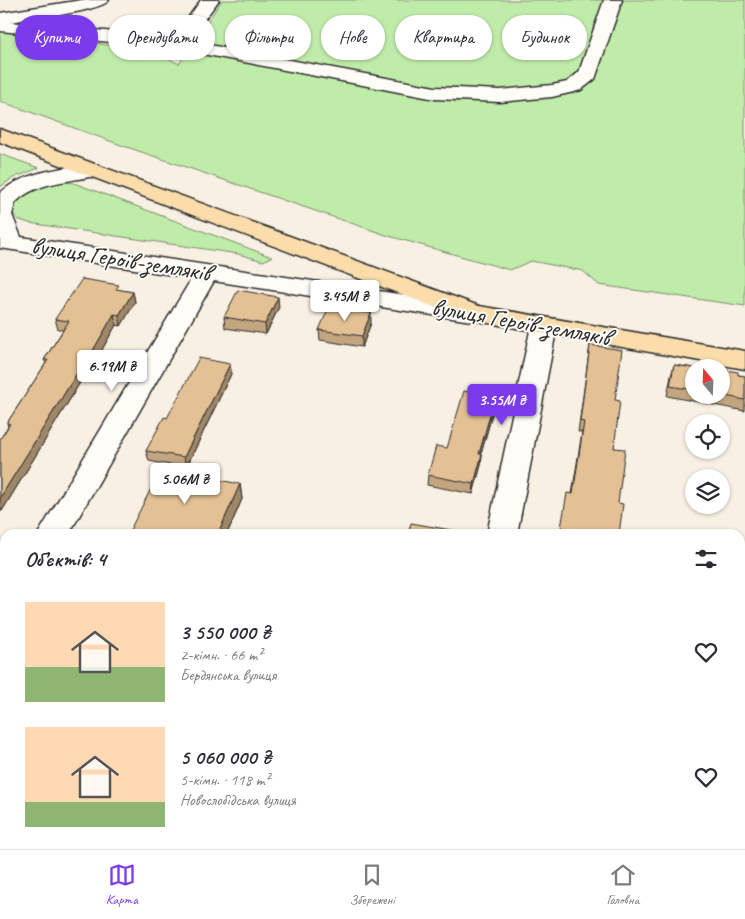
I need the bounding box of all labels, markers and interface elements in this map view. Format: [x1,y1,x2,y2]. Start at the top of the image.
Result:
chip: Купити [15,15,98,60]
chip: Орендувати [108,15,215,60]
chip: Фільтри [225,15,311,60]
chip: Нове [321,15,385,60]
chip: Квартира [395,15,492,60]
chip: Будинок [502,15,587,60]
street label: вулиця Героїв-земляків [29,229,219,291]
pin: 3.45M ₴ [299,280,391,322]
text: 3.45M ₴ [321,286,369,306]
street label: вулиця Героїв-земляків [429,291,619,356]
pin: 6.19M ₴ [66,350,158,392]
text: 6.19M ₴ [88,356,136,376]
north arrow [685,359,730,404]
map controls [685,359,730,514]
pin: 3.55M ₴ [456,384,548,426]
text: 3.55M ₴ [478,390,526,410]
button: locate [685,414,730,459]
pin: 5.06M ₴ [139,462,231,505]
text: 5.06M ₴ [161,469,209,489]
button: layers [685,469,730,514]
icon: filters [692,545,720,573]
text: Об’єктів: 4 [25,546,106,572]
text: 3 550 000 ₴ [180,619,270,645]
icon: home [65,622,125,682]
icon: heart [692,638,720,666]
text: 2-кімн. · 66 m² [180,645,262,665]
text: Бердянська вулиця [180,665,276,685]
text: 5 060 000 ₴ [180,744,271,770]
icon: home [65,747,125,807]
icon: heart [692,763,720,791]
text: 5-кімн. · 118 m² [180,770,270,790]
text: Новослобідська вулиця [180,790,296,810]
tab: Карта [106,861,138,908]
tab: Збережені [349,861,395,908]
tab: Головна [607,861,639,908]

